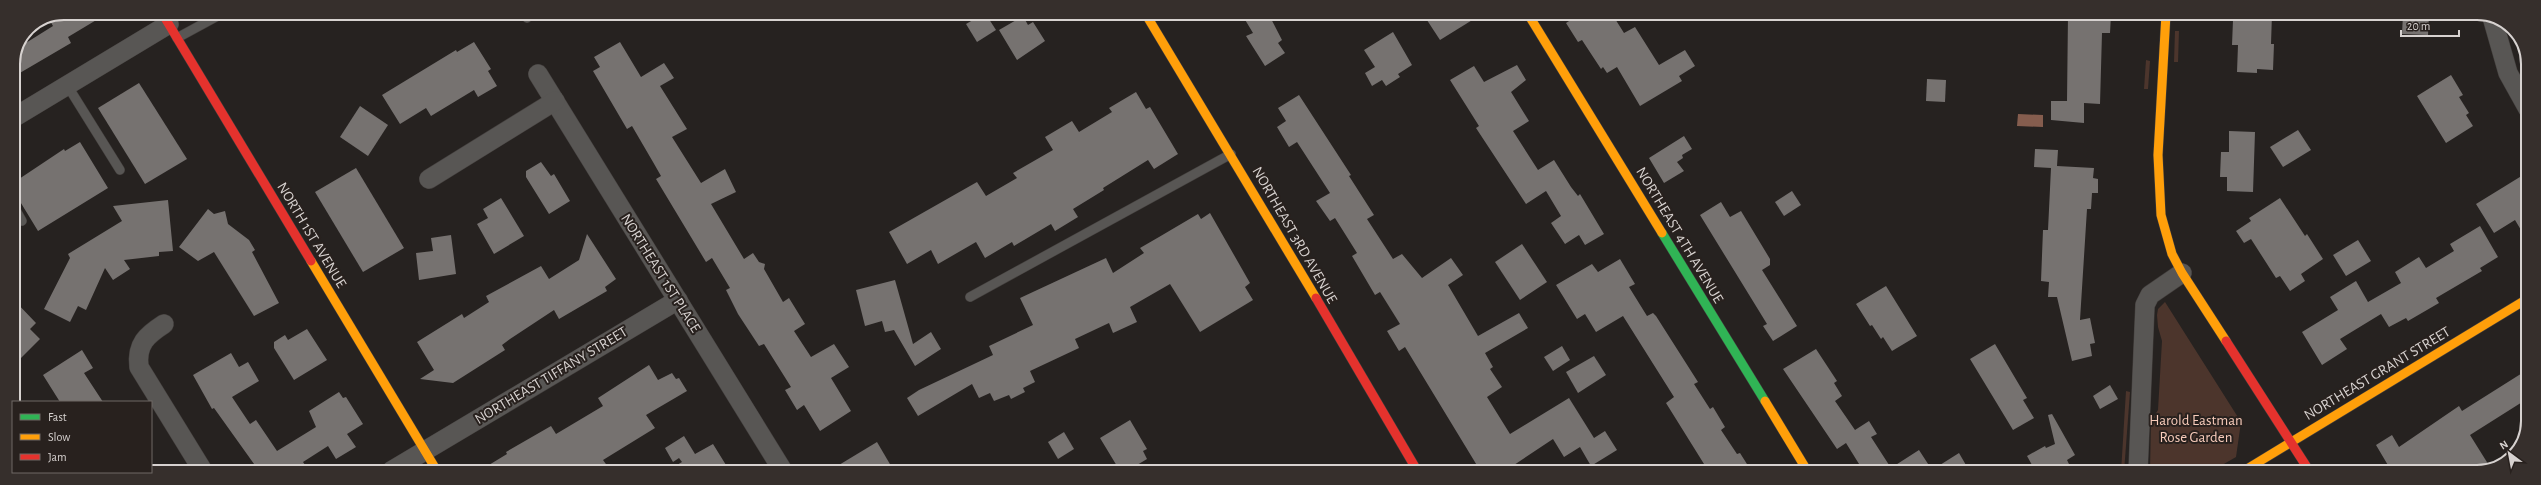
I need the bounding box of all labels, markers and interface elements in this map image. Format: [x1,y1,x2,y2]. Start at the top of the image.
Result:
scale bar [2401,12,2459,38]
text: 20 m [2407,20,2430,32]
street label: NORTHEAST 3RD AVENUE [1249,164,1340,306]
street label: NORTHEAST 4TH AVENUE [1633,165,1726,306]
street label: NORTH 1ST AVENUE [274,180,349,291]
street label: NORTHEAST 1ST PLACE [618,211,703,335]
street label: NORTHEAST GRANT STREET [2302,323,2454,423]
street label: NORTHEAST TIFFANY STREET [472,324,631,427]
legend [12,401,152,473]
text: Fast [48,411,67,423]
park label: Harold Eastman Rose Garden [2149,413,2243,445]
text: Slow [48,431,70,443]
north arrow [2489,433,2529,473]
text: N [2498,438,2510,452]
text: Jam [48,451,67,463]

